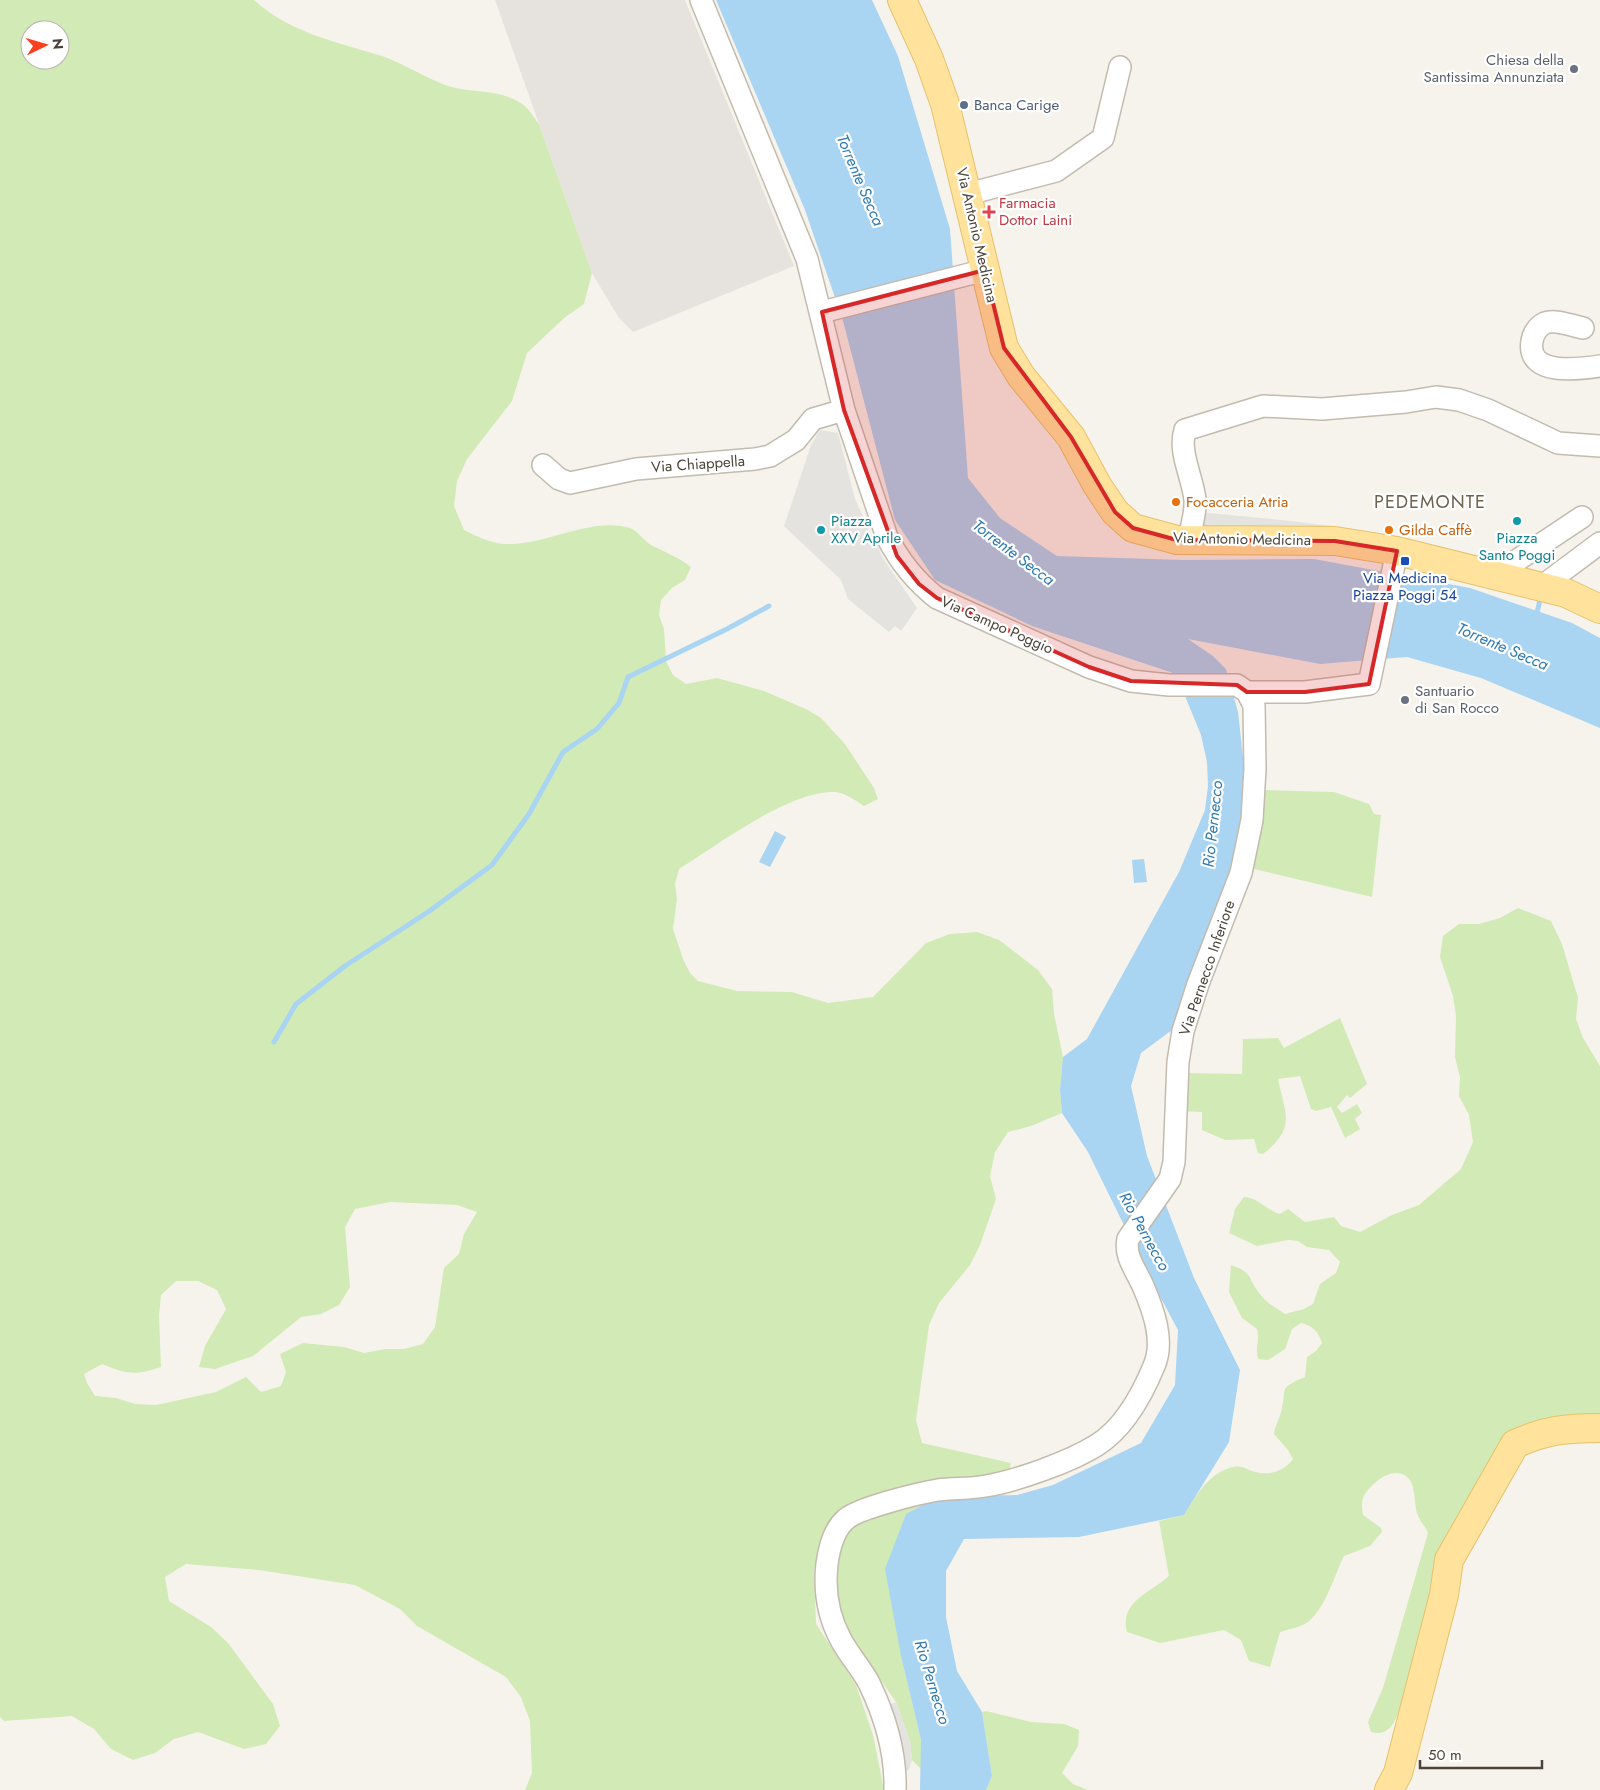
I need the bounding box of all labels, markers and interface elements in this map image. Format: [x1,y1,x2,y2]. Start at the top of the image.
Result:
north arrow [20,20,70,70]
text: N [48,37,68,50]
place label: Chiesa della Santissima Annunziata [1424,49,1564,88]
marker: Chiesa della Santissima Annunziata [1568,63,1580,75]
place label: Banca Carige [974,94,1059,116]
marker: Banca Carige [958,99,970,111]
water label: Torrente Secca [831,131,890,230]
street label: Via Antonio Medicina [951,165,1003,305]
place label: Farmacia Dottor Laini [999,192,1072,231]
marker: Farmacia Dottor Laini [983,206,995,218]
street label: Via Chiappella [650,450,746,478]
district label: PEDEMONTE [1374,489,1486,515]
place label: Focacceria Atria [1186,491,1288,513]
marker: Focacceria Atria [1170,496,1182,508]
place label: Piazza XXV Aprile [831,510,901,549]
water label: Torrente Secca [968,514,1060,591]
marker: Piazza Santo Poggi [1511,515,1523,527]
place label: Gilda Caffè [1399,519,1472,541]
marker: Piazza XXV Aprile [815,524,827,536]
marker: Gilda Caffè [1383,524,1395,536]
street label: Via Antonio Medicina [1173,527,1311,551]
place label: Piazza Santo Poggi [1479,527,1555,566]
marker: Via Medicina Piazza Poggi 54 [1399,555,1411,567]
place label: Via Medicina Piazza Poggi 54 [1353,567,1457,606]
street label: Via Campo Poggio [937,590,1057,660]
water label: Torrente Secca [1453,617,1552,676]
place label: Santuario di San Rocco [1415,680,1499,719]
marker: Santuario di San Rocco [1399,694,1411,706]
water label: Rio Pernecco [1197,779,1229,868]
street label: Via Pernecco Inferiore [1173,897,1241,1039]
water label: Rio Pernecco [1113,1188,1176,1275]
water label: Rio Pernecco [909,1637,956,1728]
scale bar [1420,1738,1542,1770]
text: 50 m [1428,1744,1462,1766]

